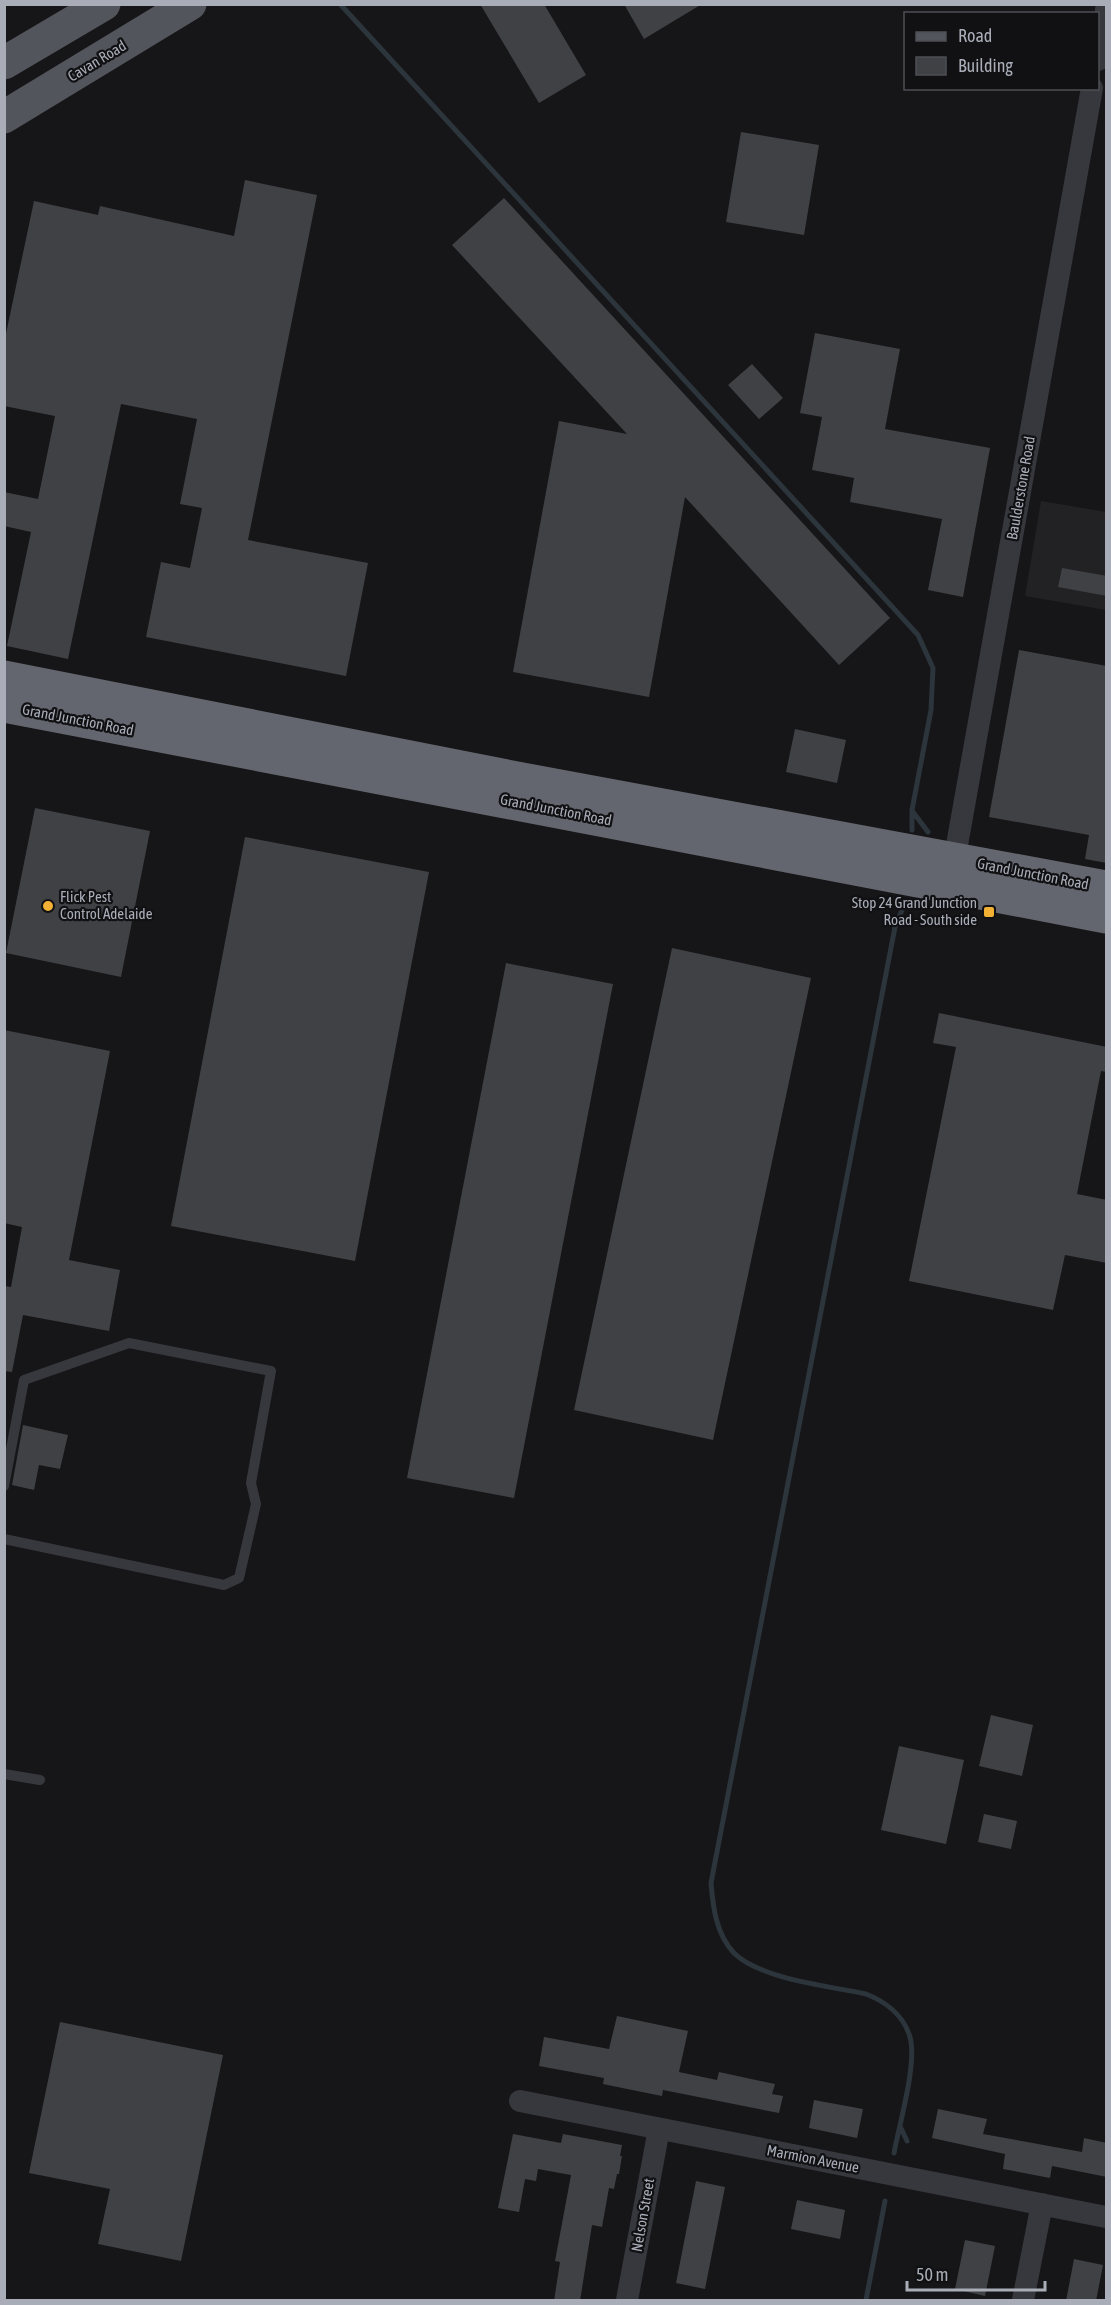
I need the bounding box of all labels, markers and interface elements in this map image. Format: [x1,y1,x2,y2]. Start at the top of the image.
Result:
legend [904,12,1099,90]
text: Road [958,25,992,46]
street label: Cavan Road [65,37,129,85]
text: Building [958,55,1013,76]
street label: Baulderstone Road [1003,435,1038,541]
street label: Grand Junction Road [21,700,135,739]
street label: Grand Junction Road [499,790,613,829]
street label: Grand Junction Road [976,854,1090,893]
place label: Flick Pest Control Adelaide [60,888,153,922]
place label: Stop 24 Grand Junction Road - South side [852,894,977,928]
marker: Flick Pest Control Adelaide [41,899,55,913]
marker: Stop 24 Grand Junction Road - South side [982,905,996,919]
street label: Marmion Avenue [766,2141,861,2176]
street label: Nelson Street [628,2177,657,2253]
scale bar [907,2254,1045,2292]
text: 50 m [916,2264,948,2285]

